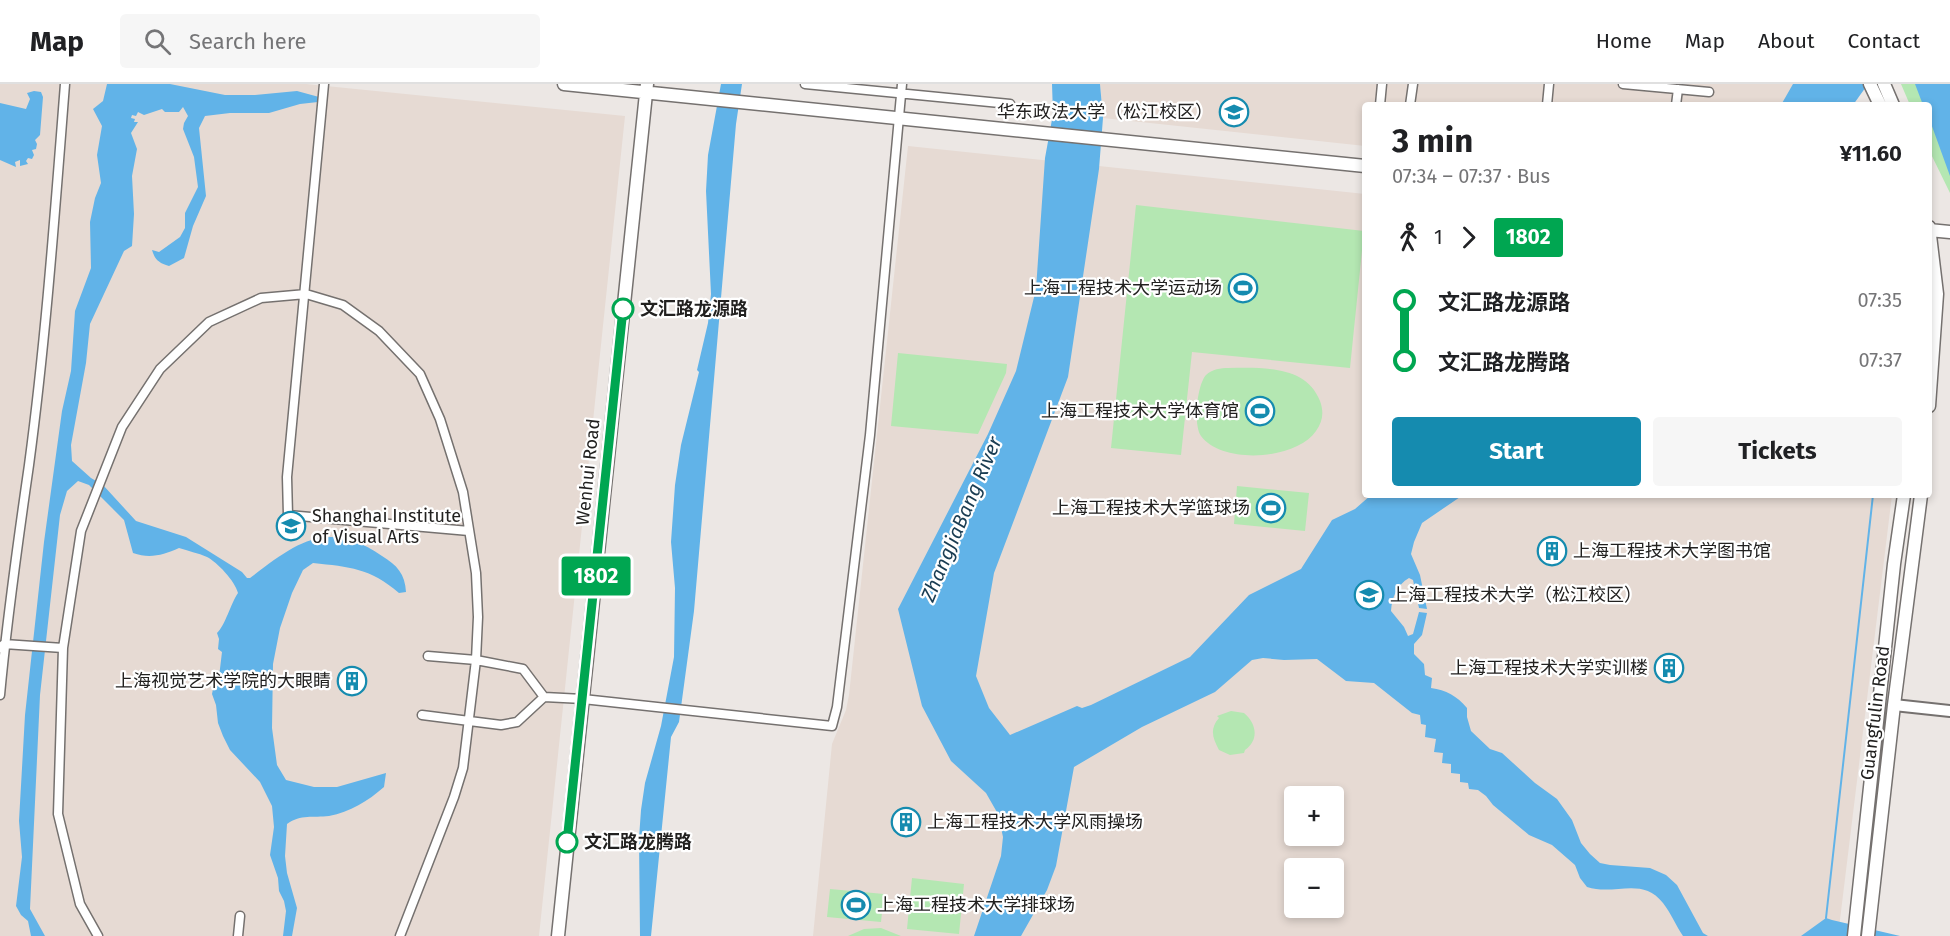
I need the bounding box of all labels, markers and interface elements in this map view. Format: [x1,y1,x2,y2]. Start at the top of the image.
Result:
search box [120,14,540,68]
text: Map [30,25,84,58]
icon: search [141,25,174,58]
text: Search here [189,28,307,55]
text: Home [1596,28,1652,54]
text: Map [1685,28,1725,54]
text: About [1758,28,1815,54]
text: Contact [1848,28,1920,54]
school or university icon: 华东政法大学（松江校区） [1218,96,1250,128]
place label: 华东政法大学（松江校区） [997,101,1213,123]
text: 3 min [1392,121,1473,161]
text: ¥11.60 [1840,140,1902,167]
text: 07:34 – 07:37 · Bus [1392,164,1550,188]
icon: walk [1392,221,1425,254]
icon: forward [1452,221,1485,254]
text: 1802 [1506,224,1551,250]
text: 1 [1434,225,1443,249]
sports icon: 上海工程技术大学运动场 [1227,272,1259,304]
place label: 上海工程技术大学运动场 [1024,277,1222,299]
text: 07:35 [1857,288,1902,312]
text: 文汇路龙源路 [1438,289,1570,316]
marker: 文汇路龙源路 [612,298,634,320]
place label: 文汇路龙源路 [640,298,748,320]
text: 07:37 [1859,348,1902,372]
text: 文汇路龙腾路 [1438,349,1570,376]
sports icon: 上海工程技术大学体育馆 [1244,395,1276,427]
place label: 上海工程技术大学体育馆 [1041,400,1239,422]
street label: Wenhui Road [571,417,605,527]
button: Start [1392,417,1641,486]
button: Tickets [1653,417,1902,486]
water label: ZhangJiaBang River [915,432,1007,606]
sports icon: 上海工程技术大学篮球场 [1255,492,1287,524]
place label: 上海工程技术大学篮球场 [1052,497,1250,519]
place label: Shanghai Institute of Visual Arts [312,505,461,548]
school or university icon: Shanghai Institute of Visual Arts [275,510,307,542]
building icon: 上海工程技术大学图书馆 [1536,535,1568,567]
place label: 上海工程技术大学图书馆 [1573,540,1771,562]
line badge: 1802 [554,556,638,596]
text: 1802 [574,563,618,589]
school or university icon: 上海工程技术大学（松江校区） [1353,579,1385,611]
place label: 上海工程技术大学（松江校区） [1390,584,1642,606]
street label: Guangfulin Road [1856,645,1894,781]
building icon: 上海工程技术大学实训楼 [1653,652,1685,684]
place label: 上海工程技术大学实训楼 [1450,657,1648,679]
building icon: 上海视觉艺术学院的大眼睛 [336,665,368,697]
place label: 上海视觉艺术学院的大眼睛 [115,670,331,692]
map controls [1284,786,1344,918]
button: + [1284,786,1344,846]
building icon: 上海工程技术大学风雨操场 [890,806,922,838]
place label: 上海工程技术大学风雨操场 [927,811,1143,833]
marker: 文汇路龙腾路 [556,831,578,853]
place label: 文汇路龙腾路 [584,831,692,853]
button: − [1284,858,1344,918]
sports icon: 上海工程技术大学排球场 [840,889,872,921]
place label: 上海工程技术大学排球场 [877,894,1075,916]

